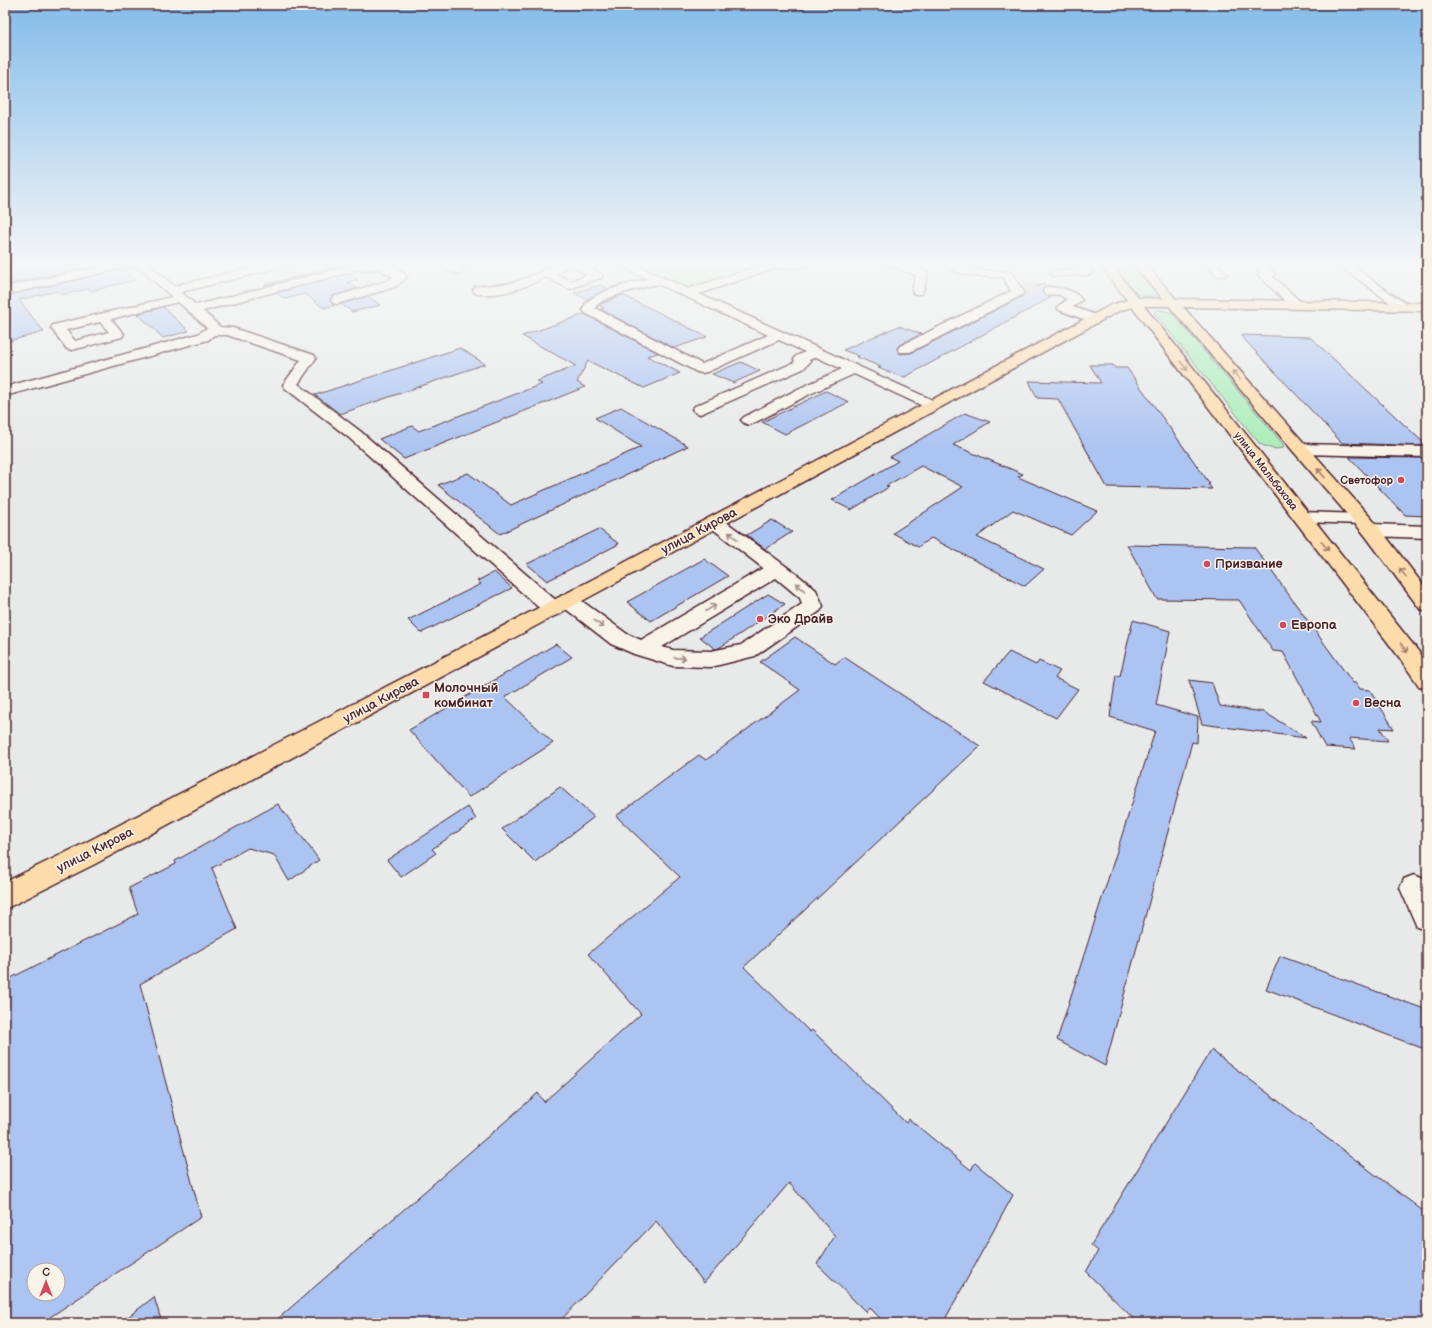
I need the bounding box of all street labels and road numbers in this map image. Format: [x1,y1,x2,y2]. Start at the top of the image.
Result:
street label: улица Мальбахова [1231,429,1301,513]
street label: улица Кирова [658,504,740,558]
street label: улица Кирова [340,673,422,727]
street label: улица Кирова [54,824,136,876]

